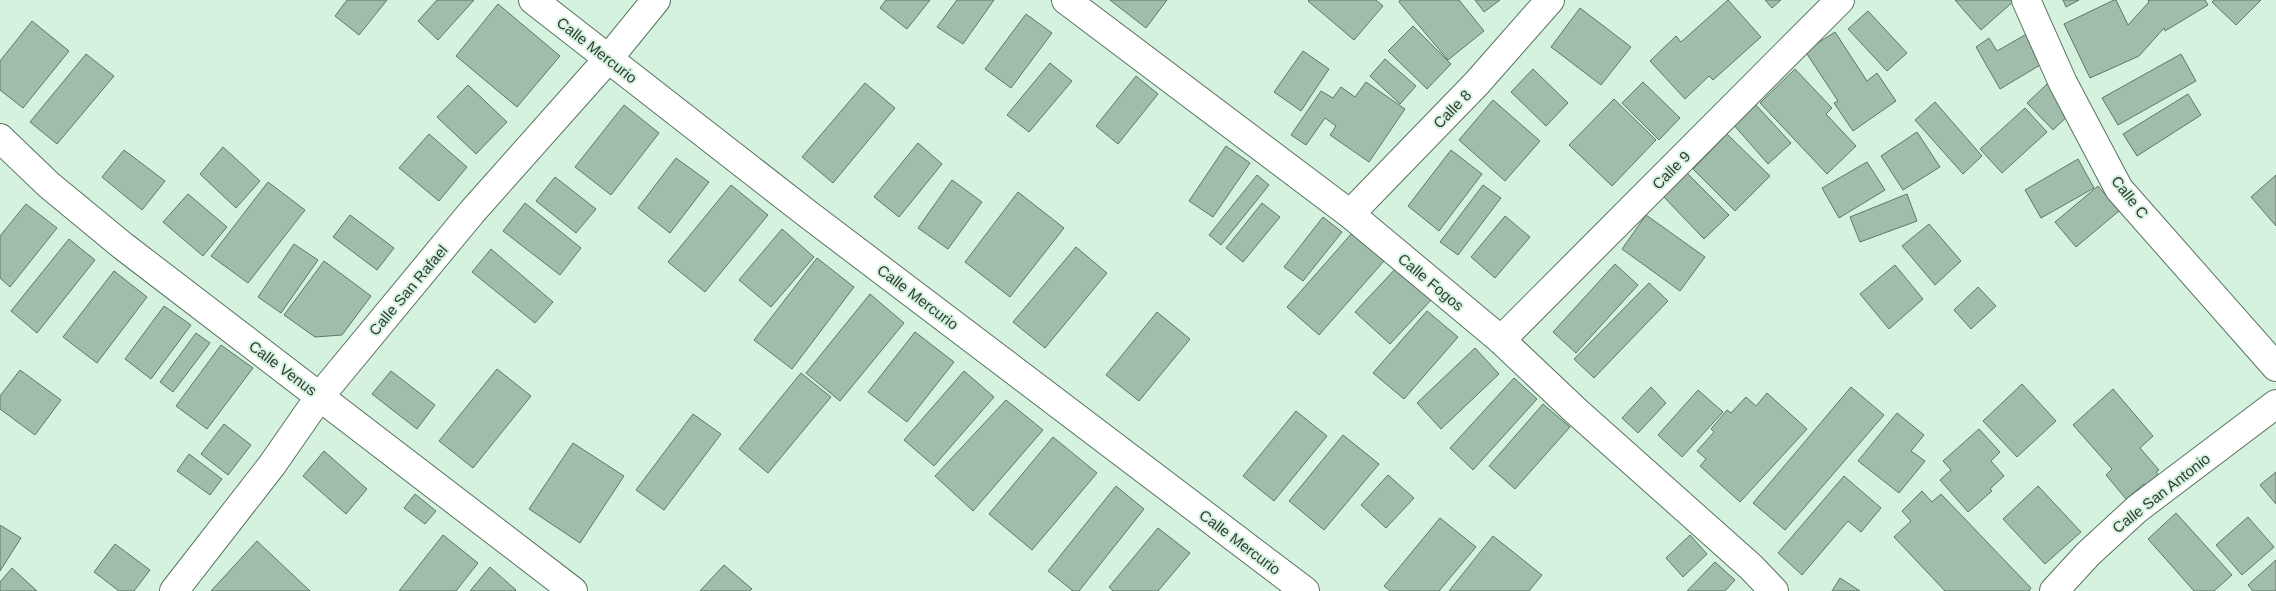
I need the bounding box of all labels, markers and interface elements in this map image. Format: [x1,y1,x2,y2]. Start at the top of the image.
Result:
street label: Calle Mercurio [554,14,640,86]
street label: Calle 8 [1430,86,1474,132]
street label: Calle 9 [1648,147,1694,193]
street label: Calle C [2108,172,2152,222]
street label: Calle San Rafael [365,241,451,339]
street label: Calle Fogos [1395,250,1467,314]
street label: Calle Mercurio [874,261,962,333]
street label: Calle Venus [246,337,320,399]
street label: Calle San Antonio [2109,450,2213,536]
street label: Calle Mercurio [1196,506,1284,578]

